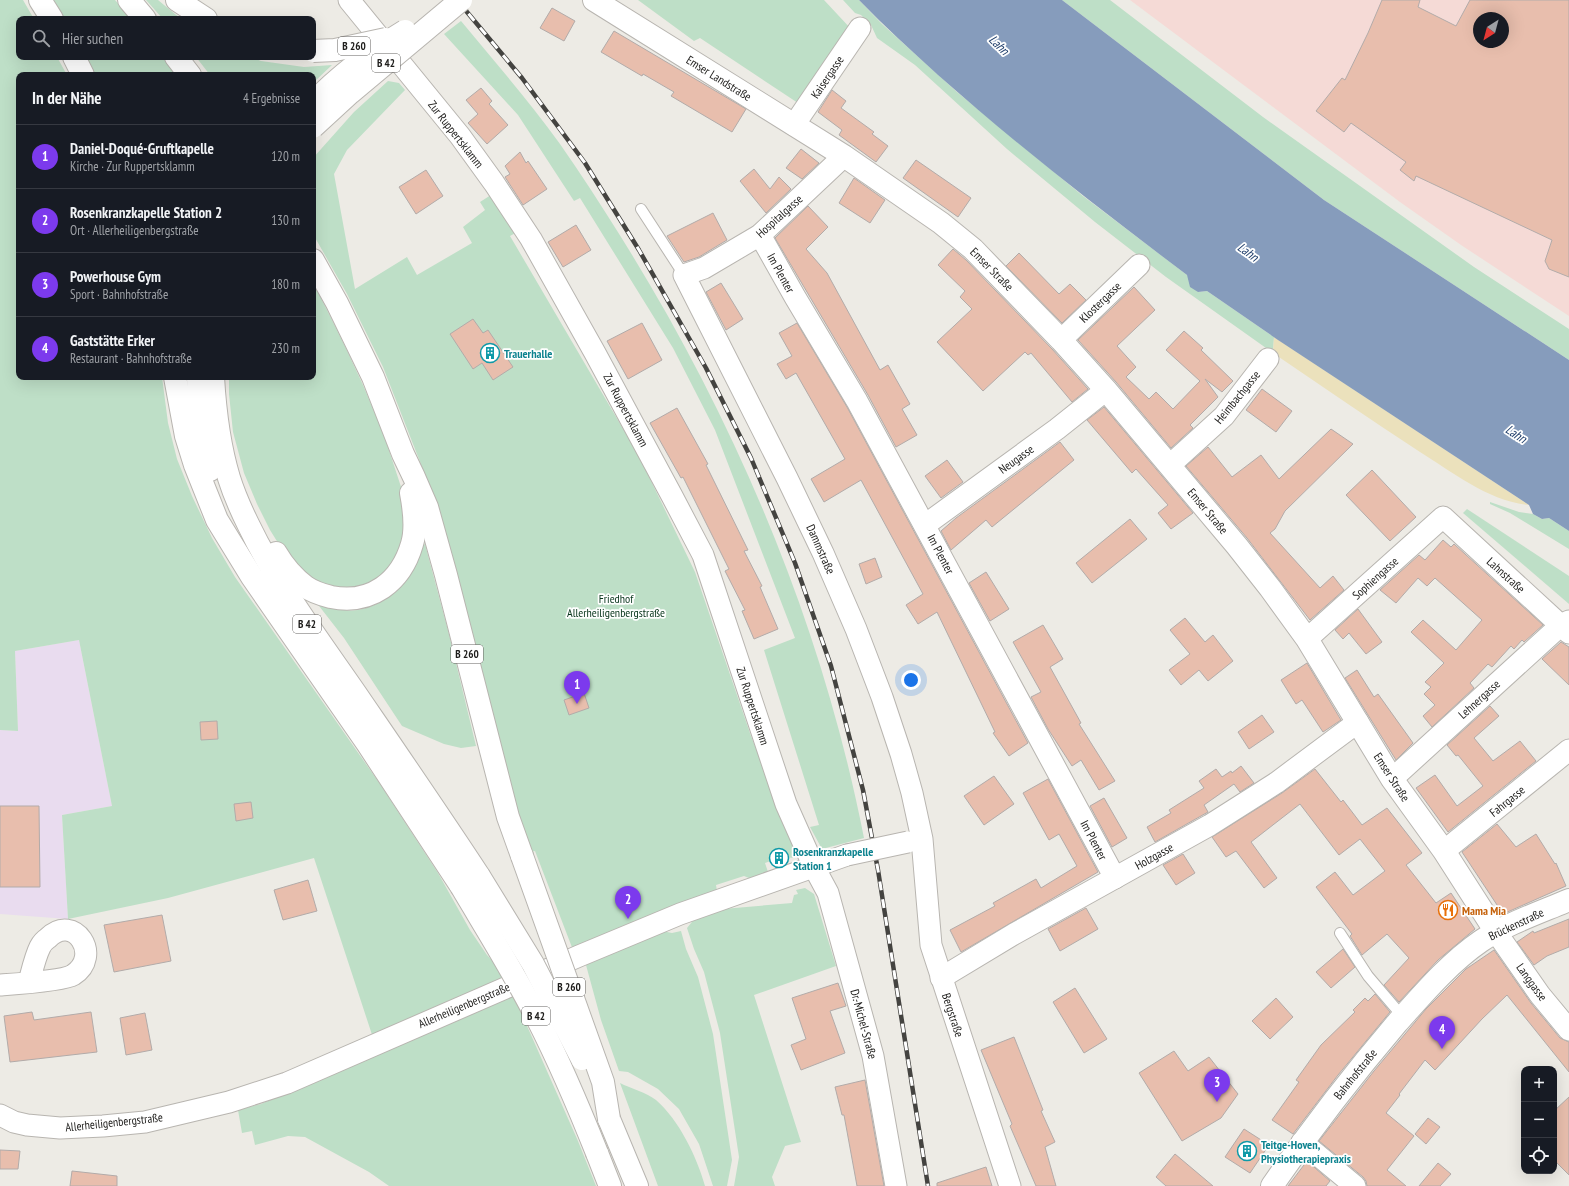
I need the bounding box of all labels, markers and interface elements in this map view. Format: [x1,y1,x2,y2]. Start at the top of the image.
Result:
north arrow [1473,12,1509,48]
search box [16,16,316,60]
icon: search [30,27,52,49]
text: Hier suchen [62,29,123,48]
water label: Lahn [985,31,1014,60]
road number: B 260 [338,37,370,55]
street label: Emser Landstraße [684,52,754,104]
street label: Kaisergasse [807,53,847,101]
road number: B 42 [372,54,400,72]
text: In der Nähe [32,87,102,109]
text: 4 Ergebnisse [243,90,300,107]
street label: Zur Ruppertsklamm [425,97,487,171]
text: Daniel-Doqué-Gruftkapelle [70,139,214,158]
text: 1 [42,148,48,165]
text: 120 m [271,148,300,165]
text: Kirche · Zur Ruppertsklamm [70,158,195,175]
street label: Hospitalgasse [753,191,805,241]
text: Rosenkranzkapelle Station 2 [70,203,222,222]
text: 2 [42,212,48,229]
text: 130 m [271,212,300,229]
text: Ort · Allerheiligenbergstraße [70,222,199,239]
water label: Lahn [1234,239,1263,266]
street label: Emser Straße [967,244,1017,294]
street label: Im Plenter [764,251,798,296]
text: Powerhouse Gym [70,267,161,286]
text: 3 [42,276,48,293]
text: 180 m [271,276,300,293]
street label: Klostergasse [1076,278,1124,326]
text: Sport · Bahnhofstraße [70,286,168,303]
text: Gaststätte Erker [70,331,155,350]
text: 4 [42,340,48,357]
text: 230 m [271,340,300,357]
building icon: Trauerhalle [479,342,501,364]
place label: Trauerhalle [504,346,552,361]
text: Restaurant · Bahnhofstraße [70,350,192,367]
street label: Heimbachgasse [1211,367,1263,427]
street label: Zur Ruppertsklamm [600,371,652,450]
water label: Lahn [1502,421,1531,448]
street label: Neugasse [996,441,1036,477]
street label: Emser Straße [1185,485,1231,537]
street label: Dammstraße [803,522,839,576]
street label: Im Plenter [924,531,958,577]
street label: Sophiengasse [1349,553,1401,603]
street label: Lahnstraße [1484,554,1528,596]
park label: Friedhof Allerheiligenbergstraße [567,591,665,620]
road number: B 42 [293,615,321,633]
road number: B 260 [451,645,483,663]
street label: Zur Ruppertsklamm [733,665,773,747]
your location [901,670,921,690]
pin: 1 [564,671,590,704]
street label: Lehnergasse [1455,676,1503,722]
street label: Emser Straße [1371,750,1413,804]
street label: Fahrgasse [1486,782,1528,820]
street label: Im Plenter [1077,817,1111,863]
street label: Holzgasse [1132,839,1176,873]
place label: Rosenkranzkapelle Station 1 [793,844,873,873]
building icon: Rosenkranzkapelle Station 1 [768,847,790,869]
pin: 2 [615,886,641,919]
restaurant icon: Mama Mia [1437,899,1459,921]
place label: Mama Mia [1462,903,1506,918]
street label: Brückenstraße [1486,905,1546,943]
street label: Langgasse [1513,960,1551,1004]
road number: B 260 [553,978,585,996]
street label: Allerheiligenbergstraße [416,979,512,1031]
street label: Dr.-Michel-Straße [847,987,881,1061]
street label: Bergstraße [939,991,967,1039]
road number: B 42 [522,1007,550,1025]
pin: 4 [1429,1016,1455,1049]
street label: Bahnhofstraße [1330,1046,1380,1102]
map controls [1521,1066,1557,1174]
button: + [1521,1066,1557,1102]
pin: 3 [1204,1069,1230,1102]
button: − [1521,1102,1557,1138]
street label: Allerheiligenbergstraße [64,1109,164,1135]
place label: Teitge-Hoven, Physiotherapiepraxis [1261,1137,1351,1166]
button: locate [1521,1138,1557,1174]
building icon: Teitge-Hoven, Physiotherapiepraxis [1236,1140,1258,1162]

